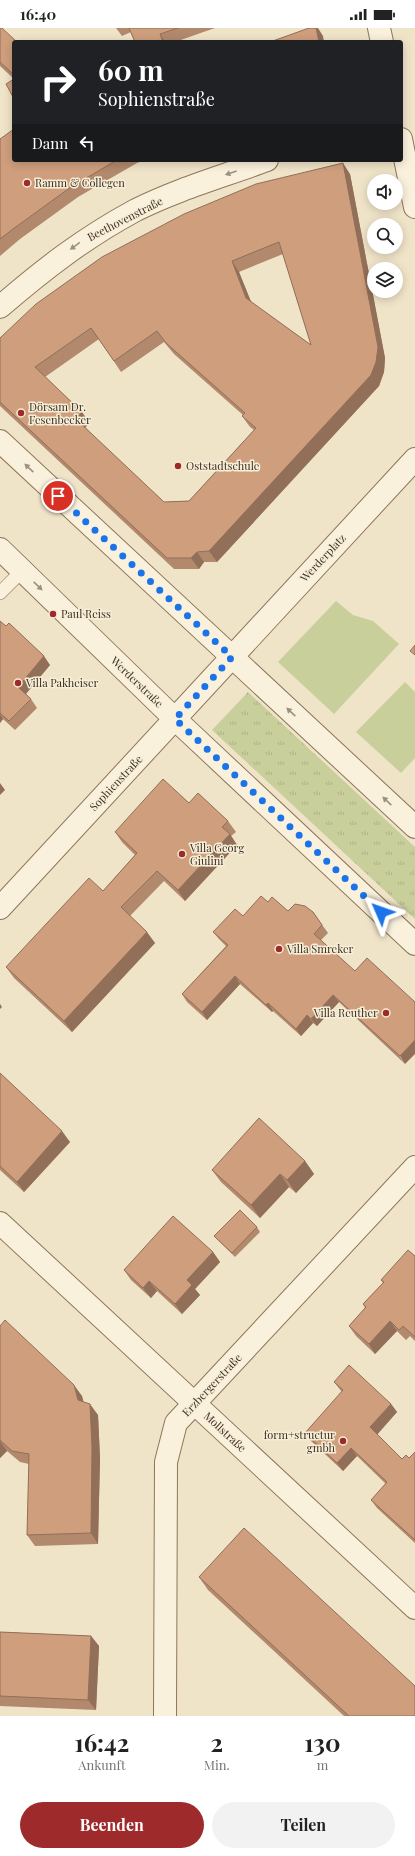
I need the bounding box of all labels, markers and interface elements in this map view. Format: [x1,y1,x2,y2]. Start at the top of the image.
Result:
text: 16:40 [20,4,56,24]
text: 60 m [98,51,164,88]
icon: right [32,56,84,108]
text: Sophienstraße [98,87,215,111]
icon: left [76,132,98,154]
text: Dann [32,133,68,153]
one-way arrow [224,171,236,177]
map controls [367,174,403,298]
button: sound [367,174,403,210]
place label: Ramm & Collegen [35,175,125,190]
marker: Ramm & Collegen [22,178,32,188]
street label: Beethovenstraße [84,193,165,244]
button: search [367,218,403,254]
one-way arrow [70,242,81,251]
button: layers [367,262,403,298]
place label: Dörsam Dr. Fesenbecker [29,399,91,427]
marker: Dörsam Dr. Fesenbecker [16,408,26,418]
place label: Oststadtschule [186,458,260,473]
marker: Oststadtschule [173,461,183,471]
one-way arrow [24,463,34,473]
pin [41,479,75,513]
icon: arrive [47,485,69,507]
street label: Werderplatz [296,530,349,586]
one-way arrow [33,581,43,591]
place label: Paul Reiss [61,606,111,621]
marker: Paul Reiss [48,609,58,619]
street label: Werderstraße [107,652,167,711]
place label: Villa Pakheiser [25,675,99,690]
marker: Villa Pakheiser [13,678,23,688]
one-way arrow [286,708,296,717]
street label: Sophienstraße [86,751,146,814]
one-way arrow [382,797,391,806]
place label: Villa Georg Giulini [189,840,244,868]
marker: Villa Georg Giulini [177,849,187,859]
position arrow [360,891,402,933]
place label: Villa Smreker [286,941,353,956]
marker: Villa Smreker [274,944,284,954]
place label: Villa Reuther [313,1005,378,1020]
marker: Villa Reuther [381,1008,391,1018]
street label: Erzbergerstraße [179,1350,245,1419]
street label: Mollstraße [201,1408,250,1455]
place label: form+structur gmbh [264,1427,336,1455]
marker: form+structur gmbh [338,1436,348,1446]
text: 16:42 [74,1726,129,1758]
text: 2 [211,1726,223,1758]
text: 130 [304,1726,341,1758]
text: Ankunft [78,1756,126,1773]
text: Min. [204,1756,230,1773]
text: m [317,1756,328,1773]
button: Beenden [20,1802,204,1848]
button: Teilen [212,1802,395,1848]

